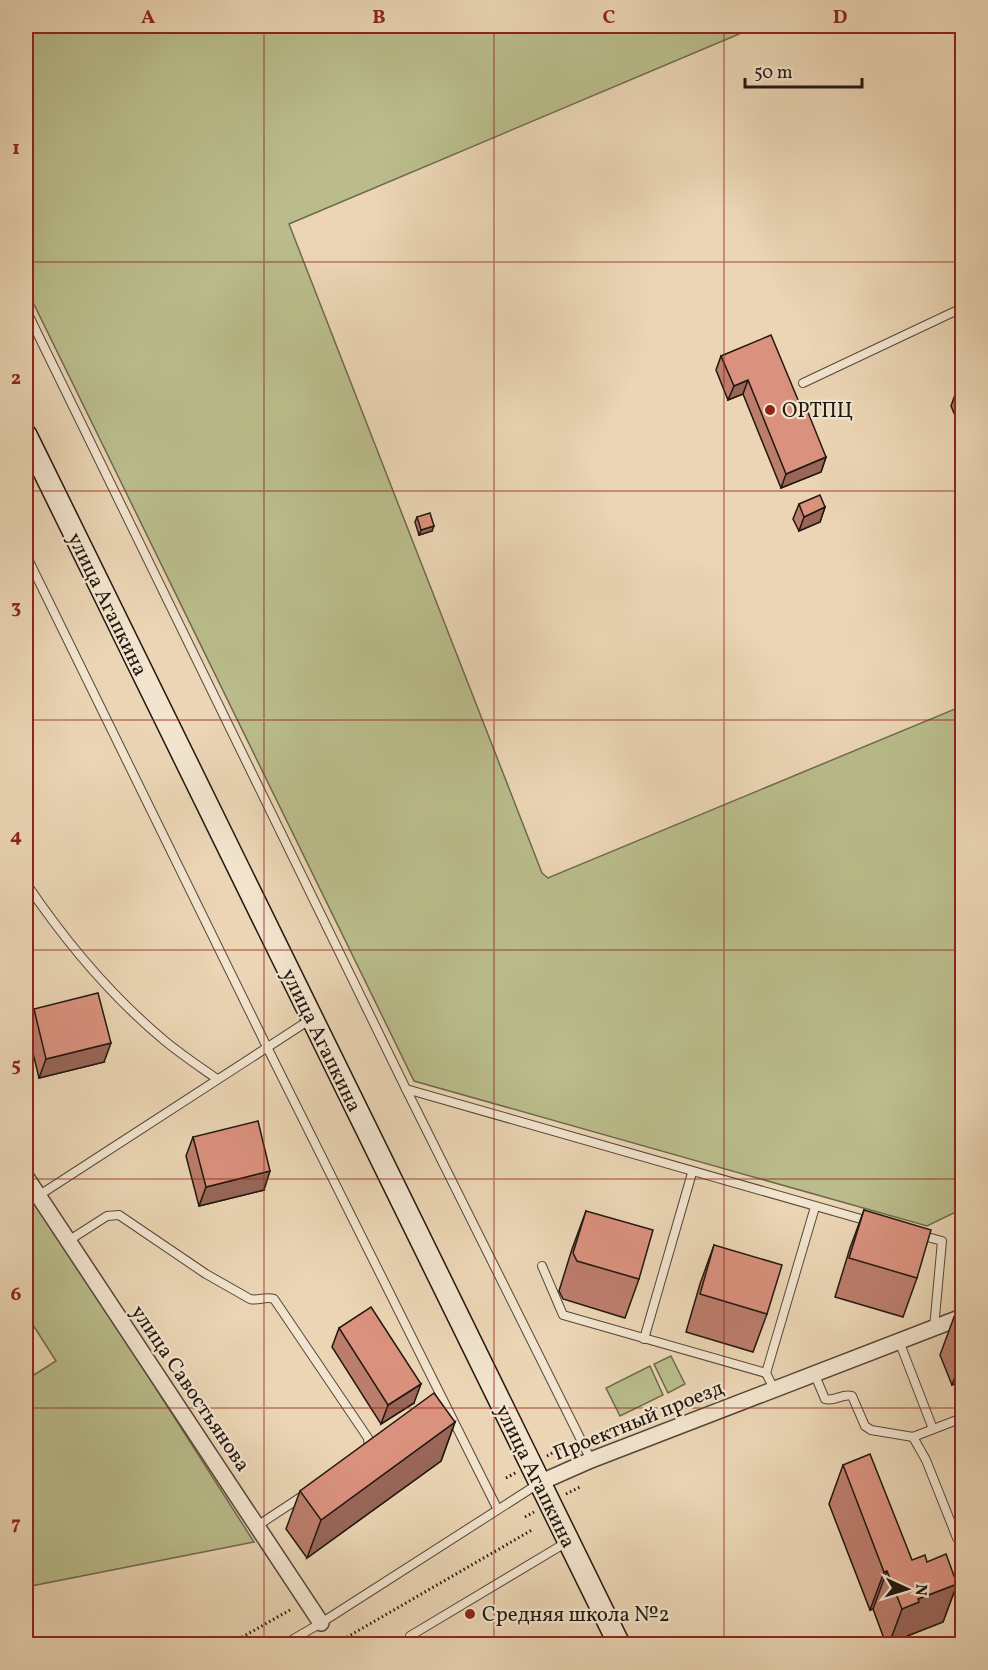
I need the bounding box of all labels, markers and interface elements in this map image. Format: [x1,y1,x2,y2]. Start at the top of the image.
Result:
text: A [141,4,155,32]
text: B [372,4,386,32]
text: C [603,4,616,32]
text: D [833,4,847,32]
scale bar [745,51,862,89]
text: 50 m [754,61,793,86]
text: 1 [12,135,20,163]
text: 2 [11,365,21,393]
place label: ОРТПЦ [782,397,853,426]
marker: ОРТПЦ [763,403,777,417]
street label: улица Агапкина [59,528,154,681]
text: 3 [11,594,21,622]
text: 4 [10,823,22,851]
street label: улица Агапкина [273,964,368,1117]
text: 5 [11,1052,21,1080]
text: 6 [11,1281,22,1309]
street label: улица Савостьянова [123,1300,256,1478]
street label: Проектный проезд [549,1374,728,1469]
street label: улица Агапкина [487,1400,582,1553]
text: 7 [11,1510,21,1538]
north arrow [877,1559,937,1619]
text: N [909,1583,931,1597]
place label: Средняя школа №2 [482,1601,670,1630]
marker: Средняя школа №2 [463,1607,477,1621]

